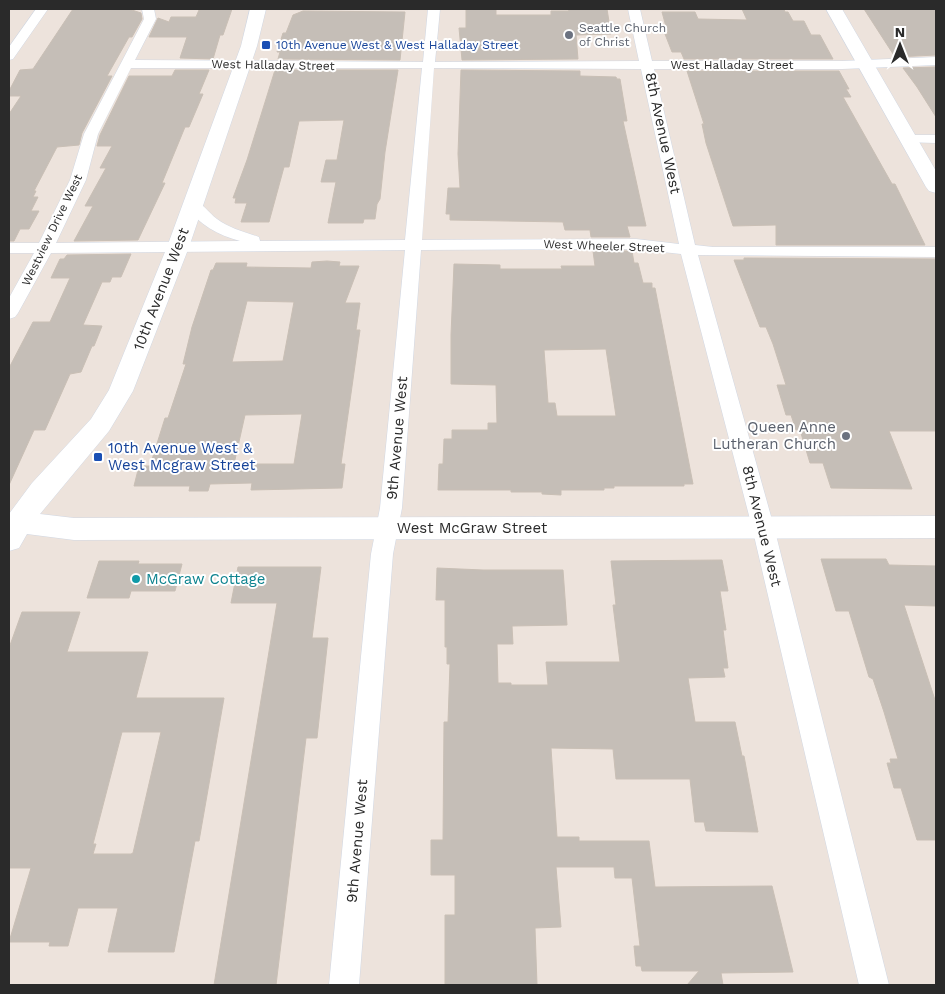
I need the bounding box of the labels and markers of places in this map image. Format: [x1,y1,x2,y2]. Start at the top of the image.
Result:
place label: Seattle Church of Christ [579,21,666,49]
marker: Seattle Church of Christ [563,29,575,41]
place label: 10th Avenue West & West Halladay Street [276,38,518,52]
marker: 10th Avenue West & West Halladay Street [260,39,272,51]
place label: Queen Anne Lutheran Church [713,418,836,453]
marker: Queen Anne Lutheran Church [840,430,852,442]
place label: 10th Avenue West & West Mcgraw Street [108,439,256,474]
marker: 10th Avenue West & West Mcgraw Street [92,451,104,463]
place label: McGraw Cottage [146,570,265,588]
marker: McGraw Cottage [130,573,142,585]

